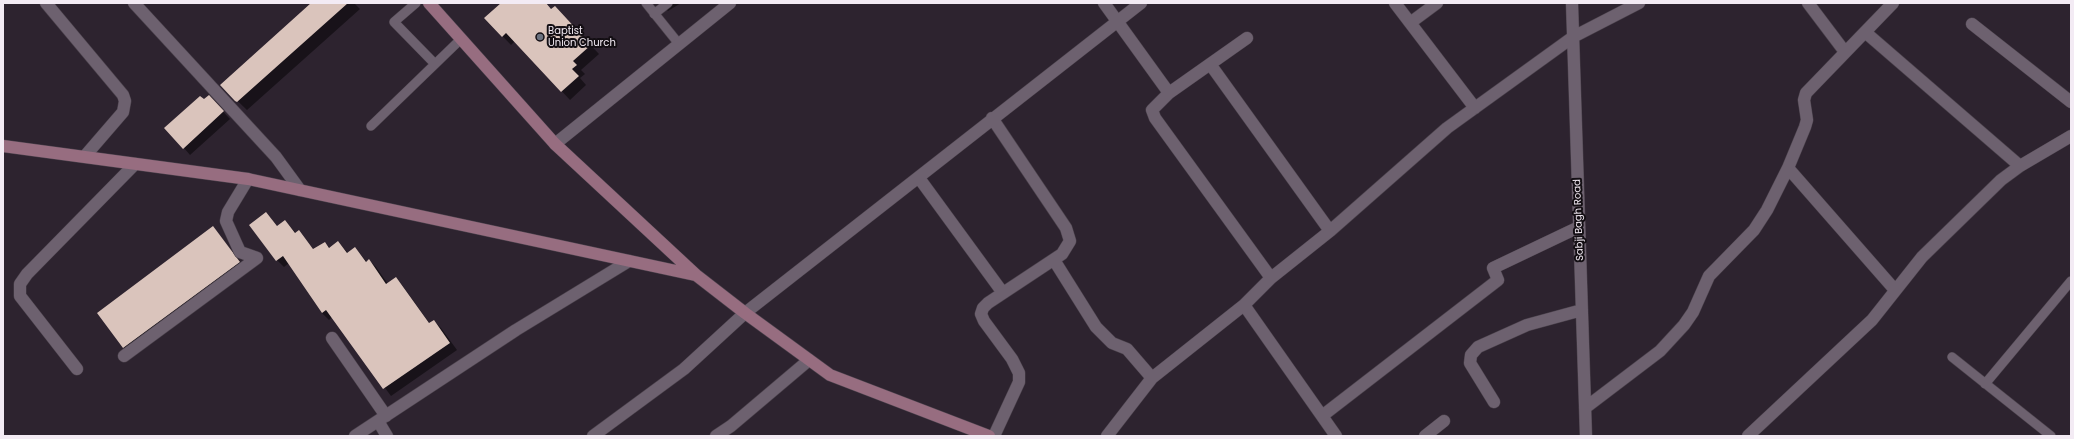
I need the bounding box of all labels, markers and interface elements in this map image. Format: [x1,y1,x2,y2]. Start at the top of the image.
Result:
place label: Baptist Union Church [548,25,616,48]
marker: Baptist Union Church [535,32,545,42]
street label: Sabji Bagh Road [1572,179,1586,261]

